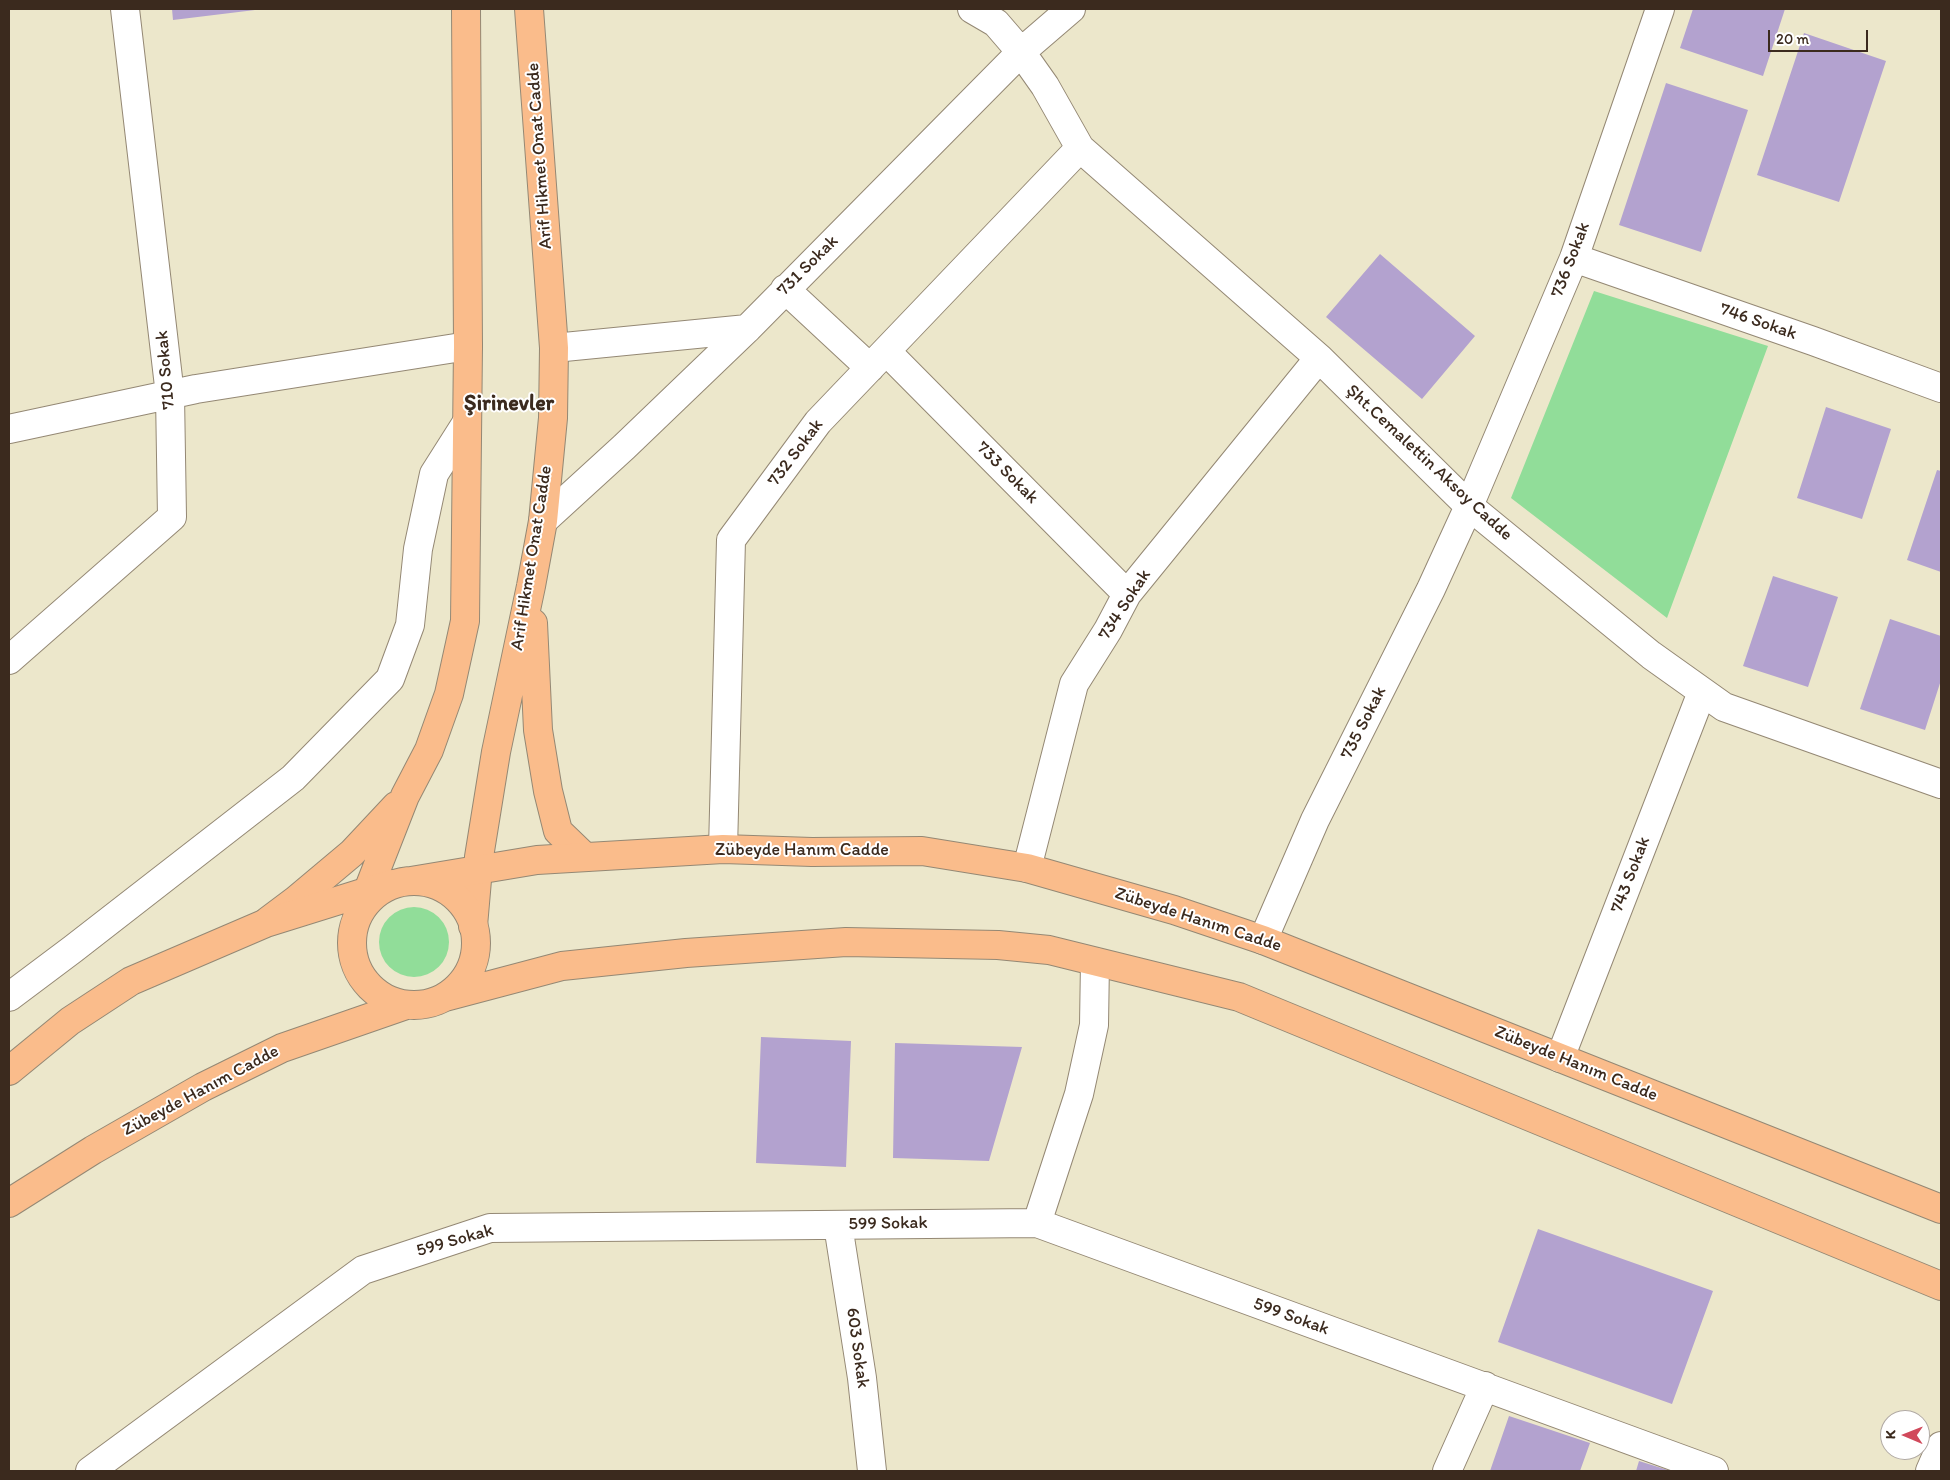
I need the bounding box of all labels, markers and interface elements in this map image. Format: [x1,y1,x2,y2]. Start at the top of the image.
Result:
scale bar [1770,20,1870,52]
text: 20 m [1776,30,1809,48]
street label: Arif Hikmet Onat Cadde [523,62,557,250]
street label: 736 Sokak [1547,219,1595,301]
street label: 731 Sokak [773,231,843,301]
street label: 746 Sokak [1717,299,1799,345]
street label: 710 Sokak [152,330,180,410]
street label: Şht.Cemalettin Aksoy Cadde [1341,380,1517,546]
district label: Şirinevler [464,391,554,417]
street label: 732 Sokak [764,415,828,491]
street label: 733 Sokak [971,437,1043,509]
street label: Arif Hikmet Onat Cadde [507,464,557,652]
street label: 734 Sokak [1094,565,1156,645]
street label: 735 Sokak [1336,683,1392,763]
street label: 743 Sokak [1607,834,1655,916]
street label: Zübeyde Hanım Cadde [715,839,889,861]
street label: Zübeyde Hanım Cadde [1112,883,1284,957]
street label: Zübeyde Hanım Cadde [1491,1021,1661,1107]
street label: Zübeyde Hanım Cadde [119,1041,283,1141]
street label: 599 Sokak [848,1213,928,1235]
street label: 599 Sokak [414,1220,496,1262]
street label: 599 Sokak [1250,1293,1332,1341]
street label: 603 Sokak [841,1306,873,1390]
north arrow [1880,1410,1930,1460]
text: K [1882,1430,1899,1439]

